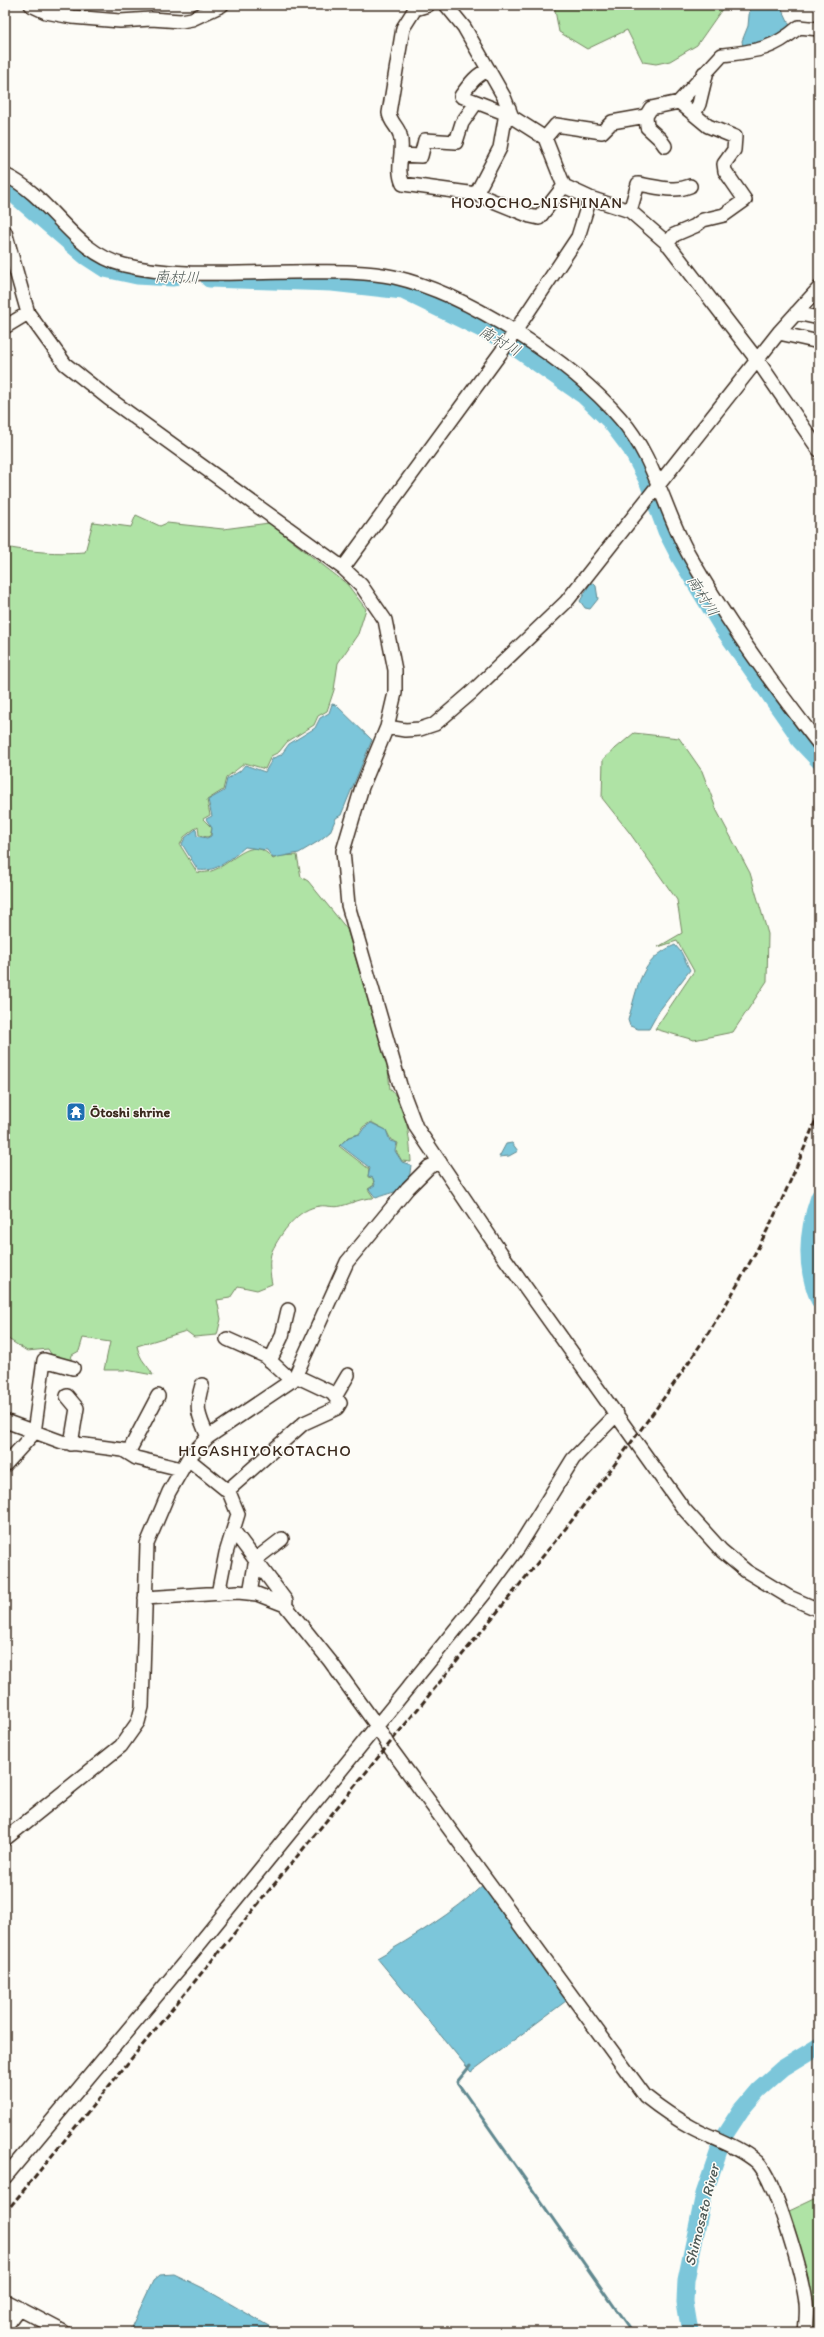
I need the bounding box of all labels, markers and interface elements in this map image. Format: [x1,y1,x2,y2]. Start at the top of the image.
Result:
district label: HOJOCHO-NISHINAN [451,193,623,212]
water label: 南村川 [154,267,200,287]
water label: 南村川 [476,322,524,360]
water label: 南村川 [683,572,723,620]
temple icon: Ōtoshi shrine [65,1101,87,1123]
place label: Ōtoshi shrine [90,1104,170,1121]
district label: HIGASHIYOKOTACHO [178,1441,352,1460]
water label: Shimosato River [681,2160,724,2268]

